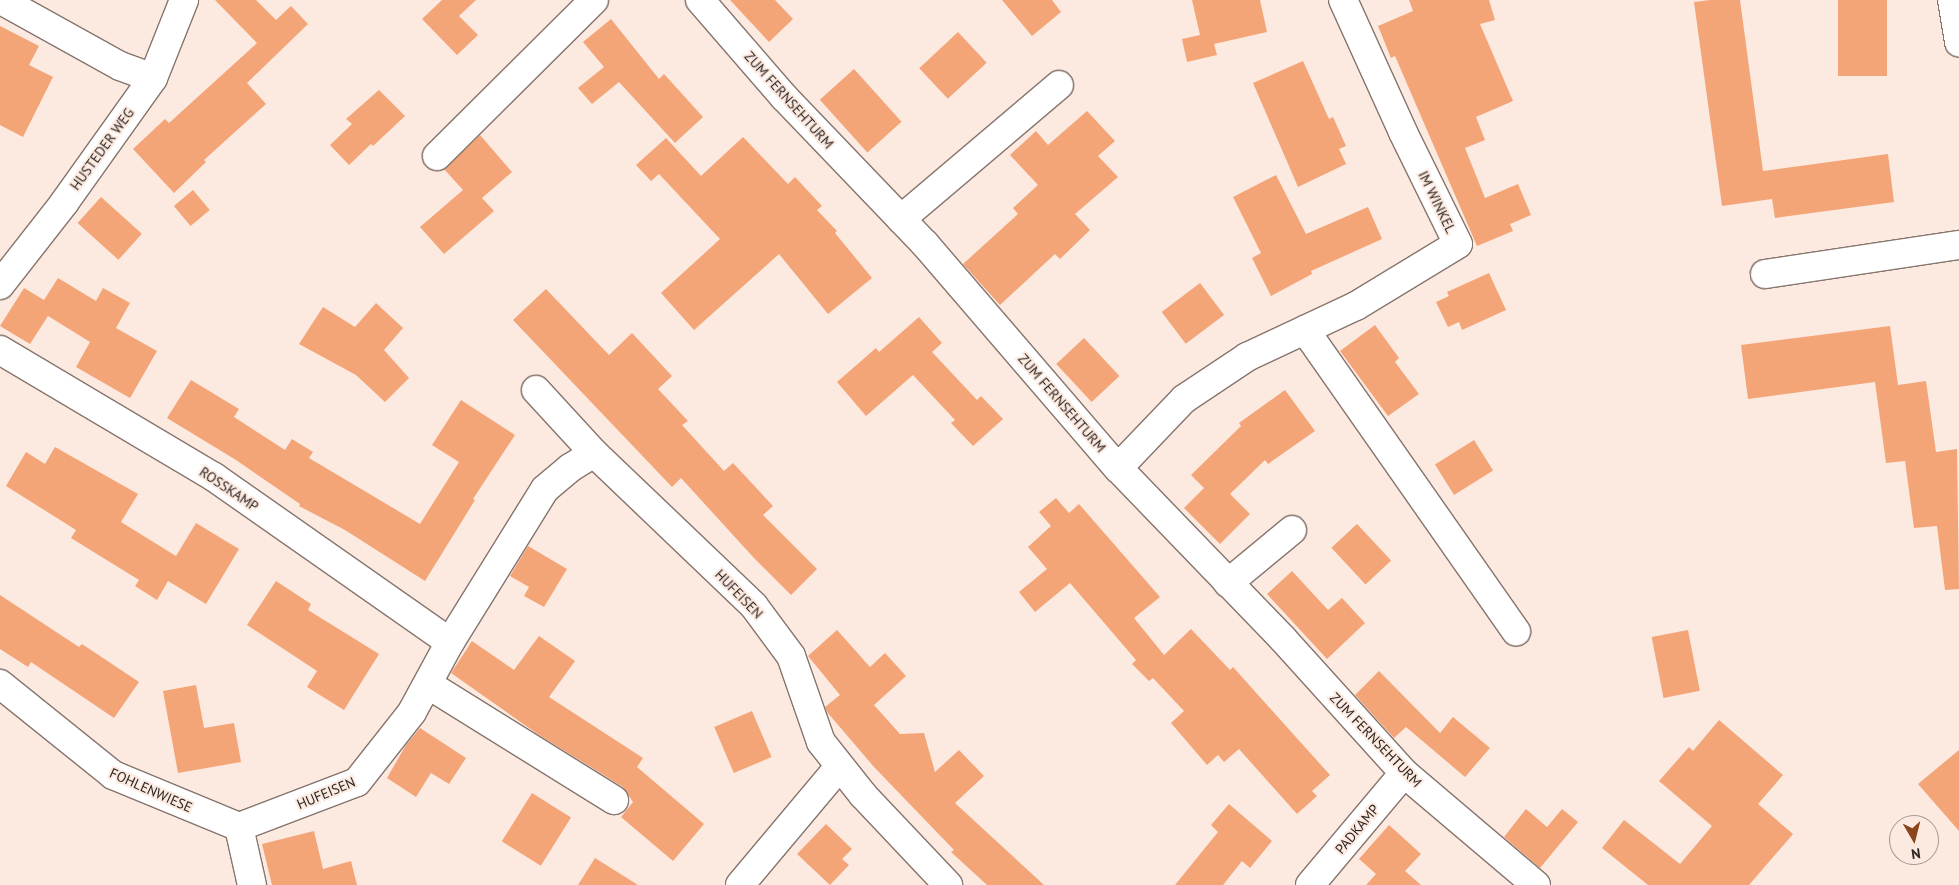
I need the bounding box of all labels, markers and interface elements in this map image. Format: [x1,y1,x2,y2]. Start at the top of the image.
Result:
street label: ZUM FERNSEHTURM [741,48,837,152]
street label: HUSTEDER WEG [67,105,137,193]
street label: IM WINKEL [1415,168,1459,236]
street label: ZUM FERNSEHTURM [1015,350,1109,456]
street label: ROSSKAMP [196,463,262,515]
street label: HUFEISEN [712,566,766,622]
street label: ZUM FERNSEHTURM [1327,689,1425,791]
street label: FOHLENWIESE [107,764,195,816]
street label: HUFEISEN [294,773,358,813]
street label: PADKAMP [1331,801,1383,857]
north arrow [1889,815,1939,865]
text: N [1910,844,1922,863]

